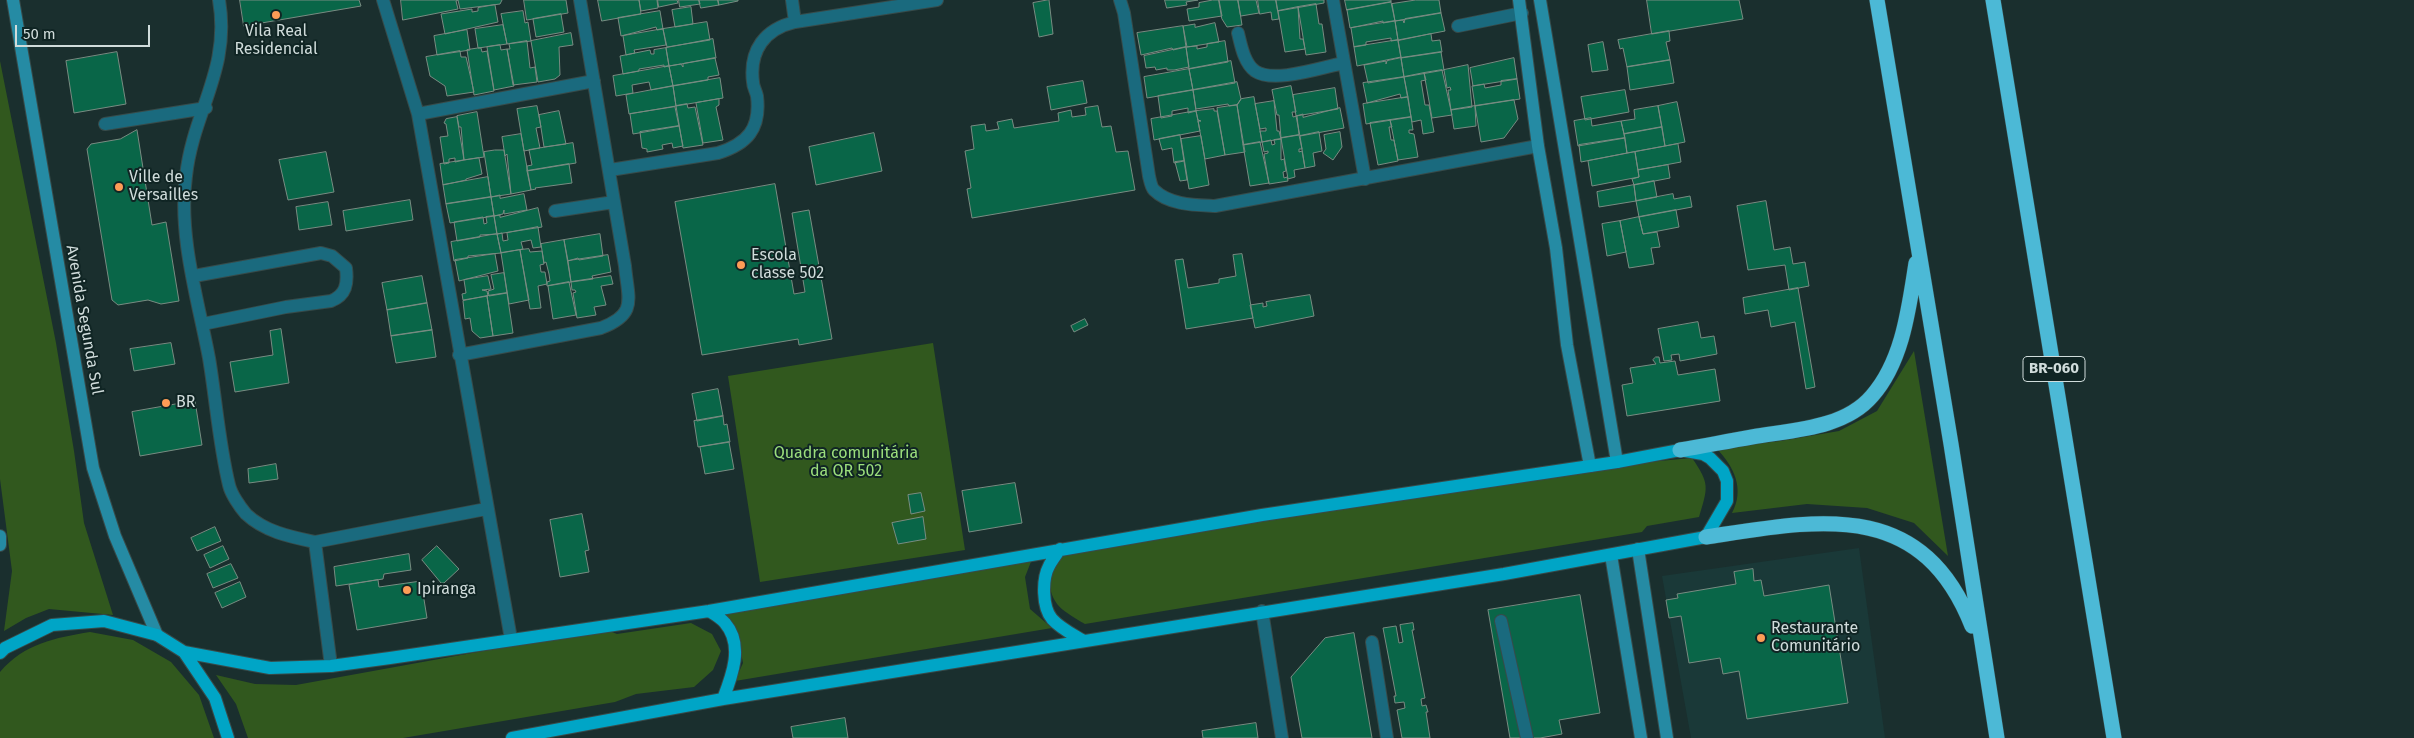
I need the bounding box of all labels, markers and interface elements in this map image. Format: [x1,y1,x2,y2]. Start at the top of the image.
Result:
marker: Vila Real Residencial [270,9,282,21]
scale bar [18,15,152,47]
place label: Vila Real Residencial [234,22,318,60]
text: 50 m [23,25,56,43]
place label: Ville de Versailles [129,168,198,206]
marker: Ville de Versailles [113,181,125,193]
street label: Avenida Segunda Sul [61,244,107,396]
place label: Escola classe 502 [751,246,824,284]
marker: Escola classe 502 [735,259,747,271]
road number: BR-060 [2023,356,2085,382]
place label: BR [176,393,195,413]
marker: BR [160,397,172,409]
park label: Quadra comunitária da QR 502 [774,444,918,482]
place label: Ipiranga [417,580,476,600]
marker: Ipiranga [401,584,413,596]
place label: Restaurante Comunitário [1771,619,1860,657]
marker: Restaurante Comunitário [1755,632,1767,644]

